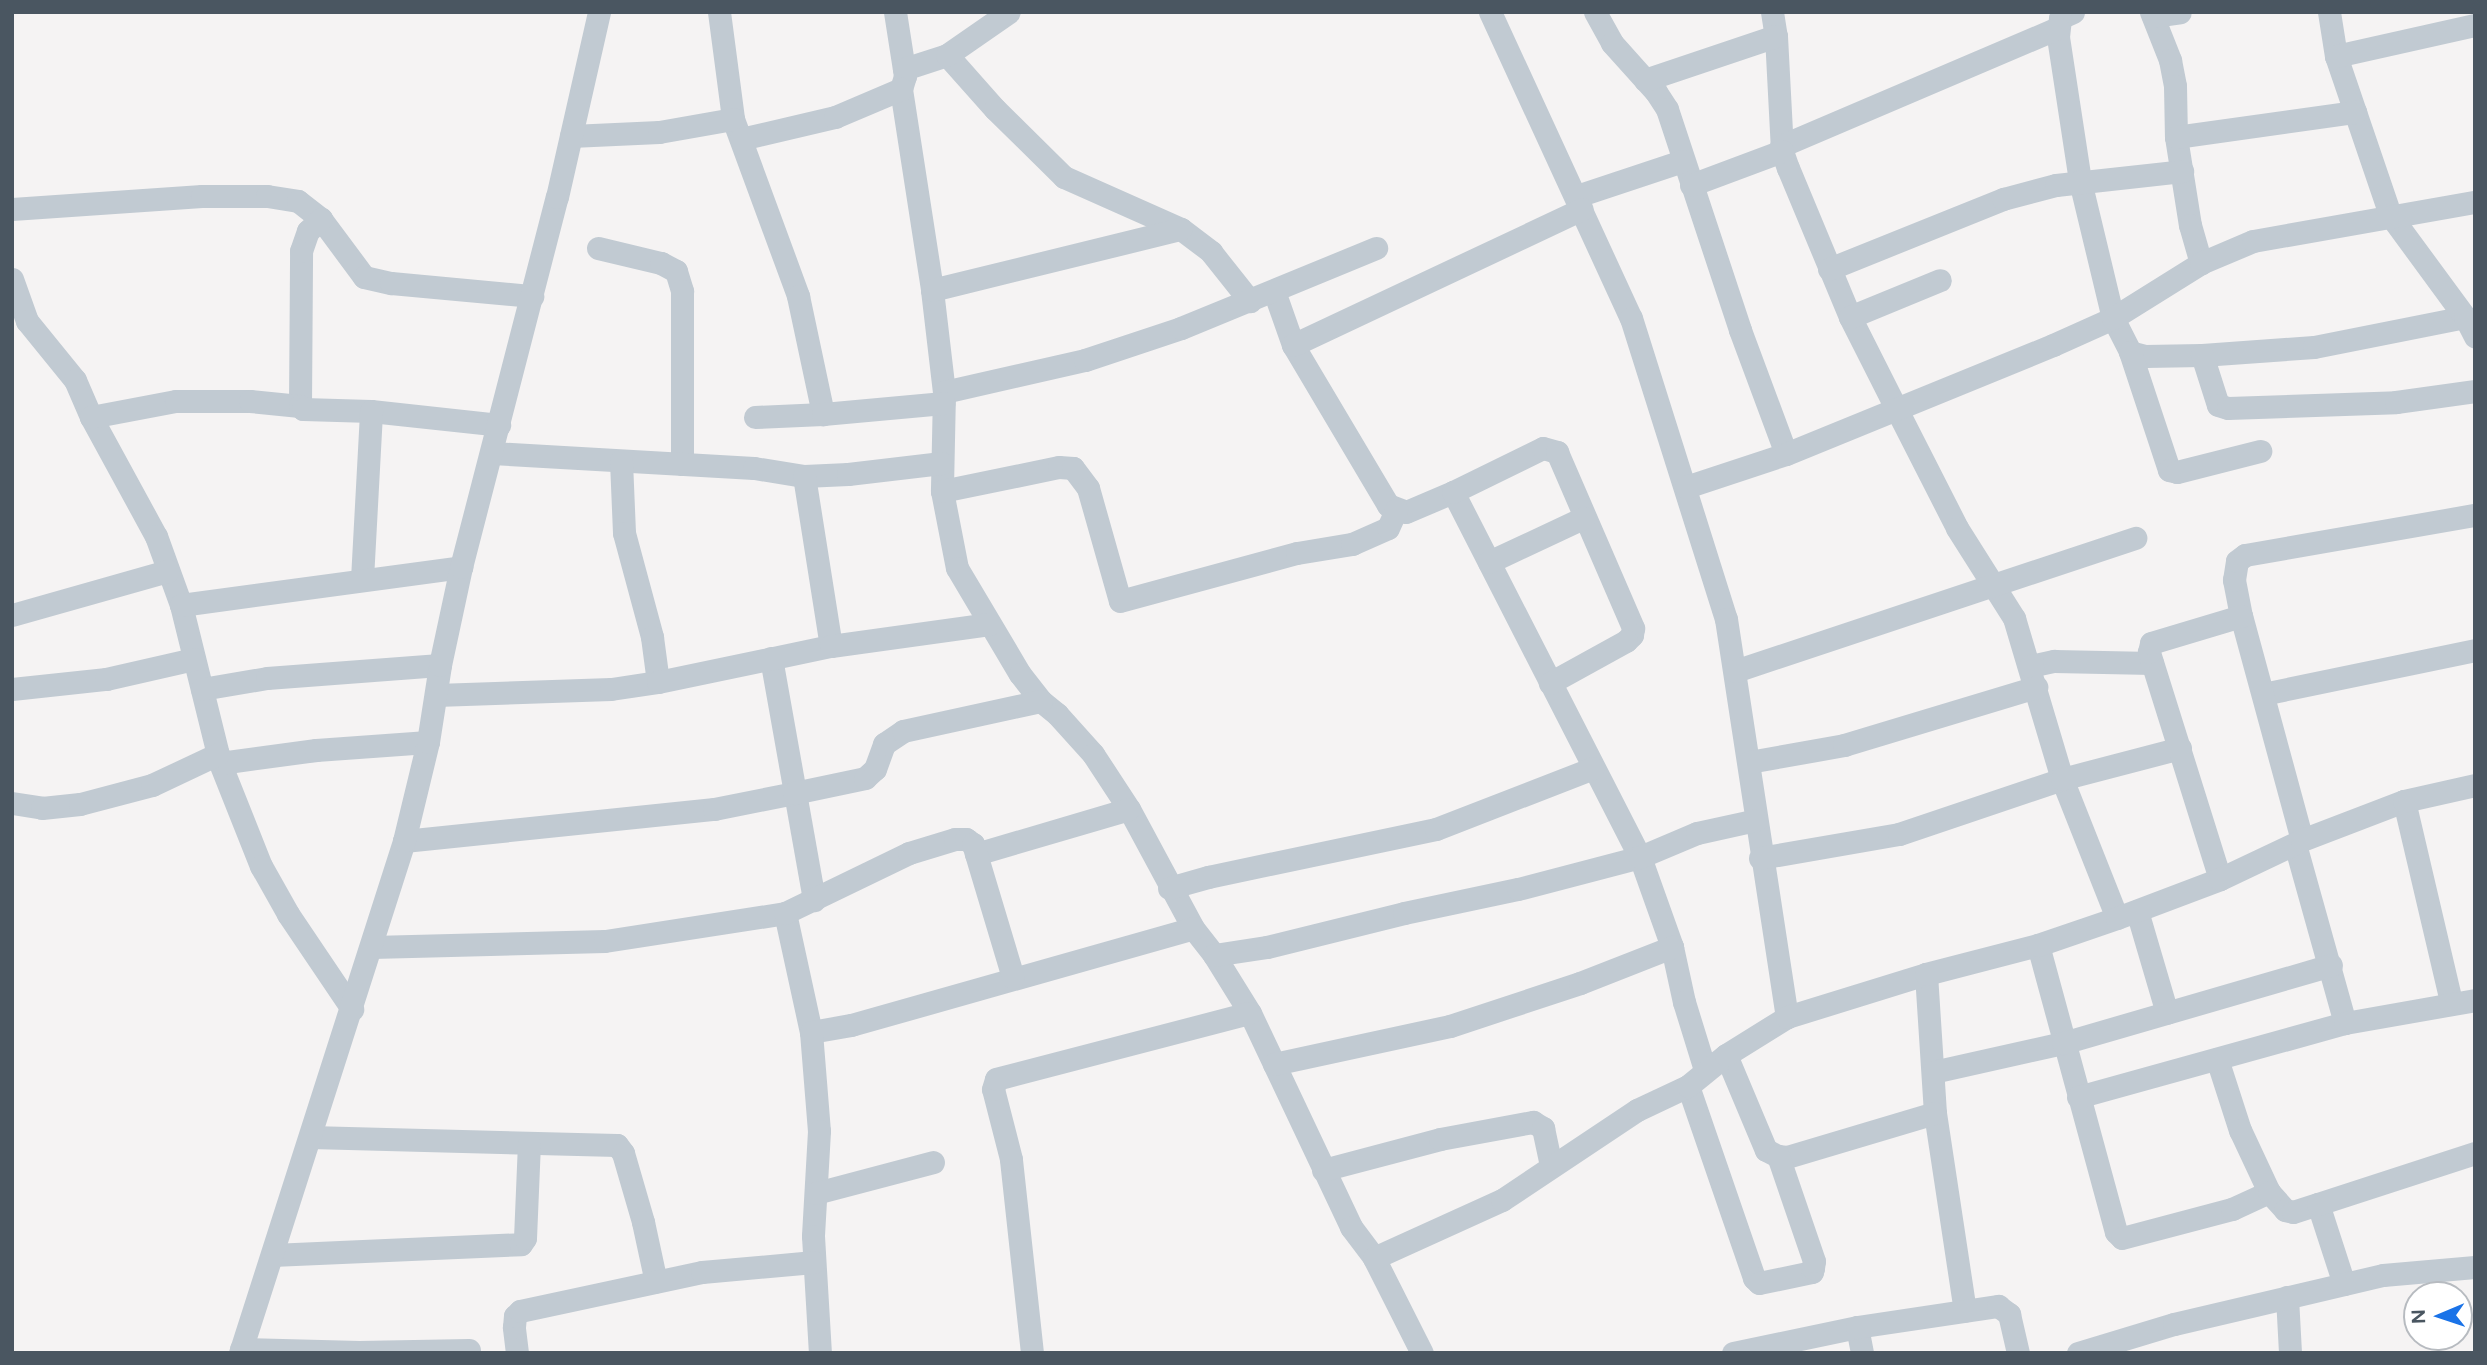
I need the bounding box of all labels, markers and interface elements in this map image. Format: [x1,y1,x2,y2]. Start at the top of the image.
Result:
north arrow [2403,1281,2473,1351]
text: N [2407,1309,2430,1324]

